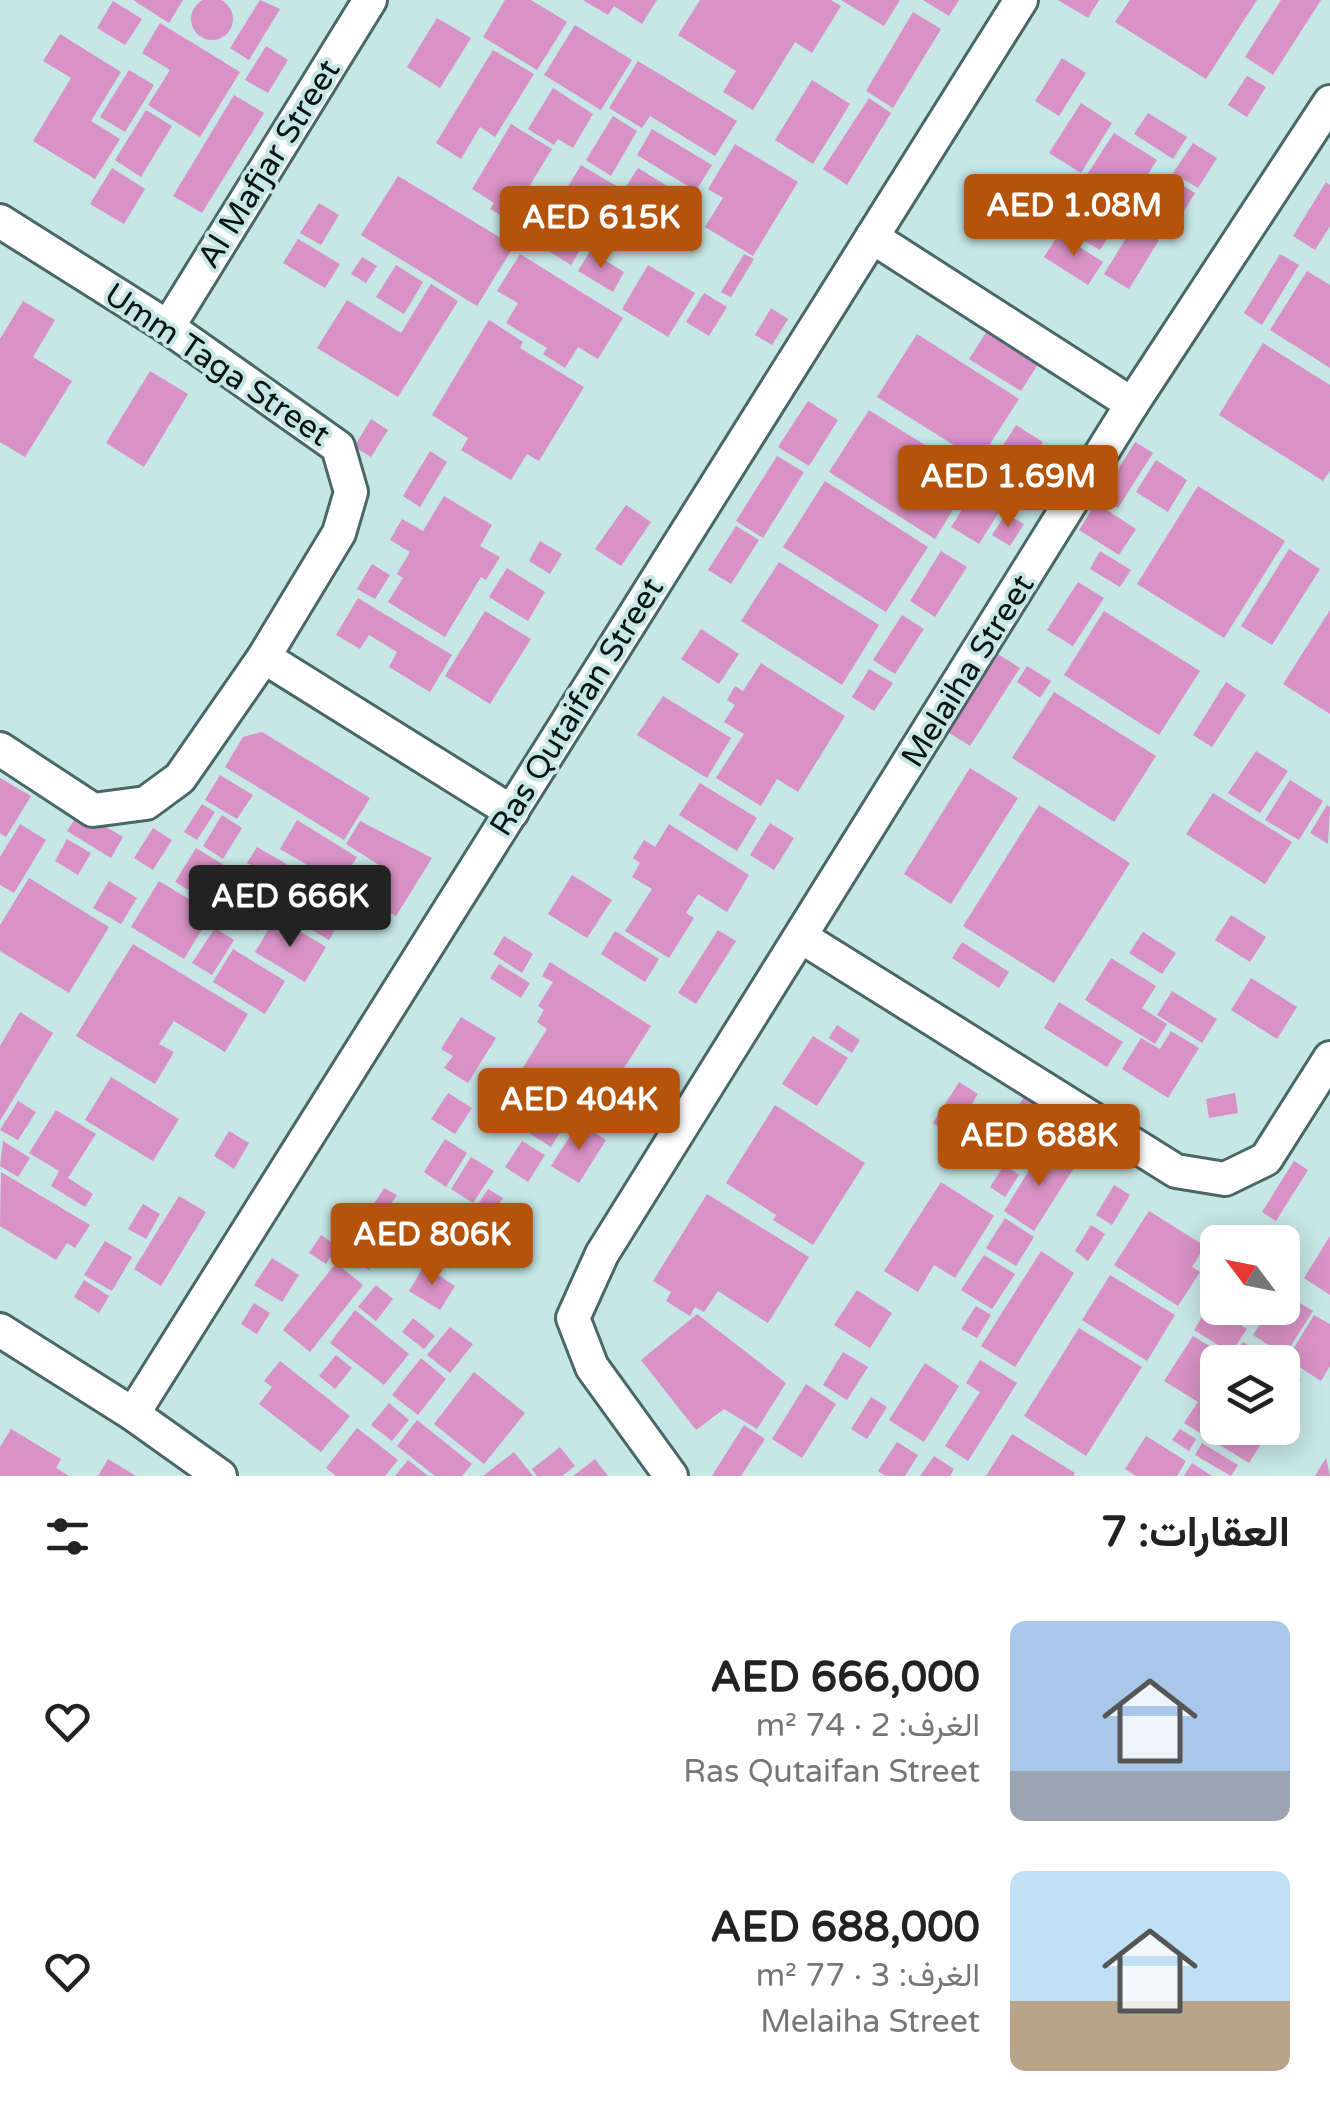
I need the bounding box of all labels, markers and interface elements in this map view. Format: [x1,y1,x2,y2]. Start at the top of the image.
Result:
street label: Al Mafjar Street [190,53,348,275]
pin: AED 1.08M [960,174,1188,259]
pin: AED 615K [498,186,704,271]
text: AED 1.08M [986,187,1162,225]
text: AED 615K [522,199,680,237]
street label: Umm Taga Street [97,276,337,454]
pin: AED 1.69M [894,445,1122,530]
text: AED 1.69M [920,458,1096,496]
street label: Melaiha Street [894,568,1042,774]
street label: Ras Qutaifan Street [482,571,672,843]
pin: AED 666K [187,865,393,950]
text: AED 666K [211,878,369,916]
pin: AED 404K [476,1068,682,1153]
text: AED 404K [500,1081,658,1119]
pin: AED 688K [936,1104,1142,1189]
text: AED 688K [960,1117,1118,1155]
pin: AED 806K [329,1203,535,1288]
text: AED 806K [353,1216,511,1254]
north arrow [1200,1225,1300,1325]
map controls [1200,1225,1300,1445]
button: layers [1200,1345,1300,1445]
text: العقارات: 7 [1101,1507,1290,1558]
icon: filters [40,1509,95,1564]
text: AED 666,000 [710,1652,980,1703]
icon: home [1090,1661,1210,1781]
icon: heart [40,1694,95,1749]
text: الغرف: 2 · 74 m² [756,1707,980,1745]
text: Ras Qutaifan Street [683,1753,980,1791]
text: AED 688,000 [710,1902,980,1953]
icon: home [1090,1911,1210,2031]
icon: heart [40,1944,95,1999]
text: الغرف: 3 · 77 m² [756,1957,980,1995]
text: Melaiha Street [760,2003,980,2041]

